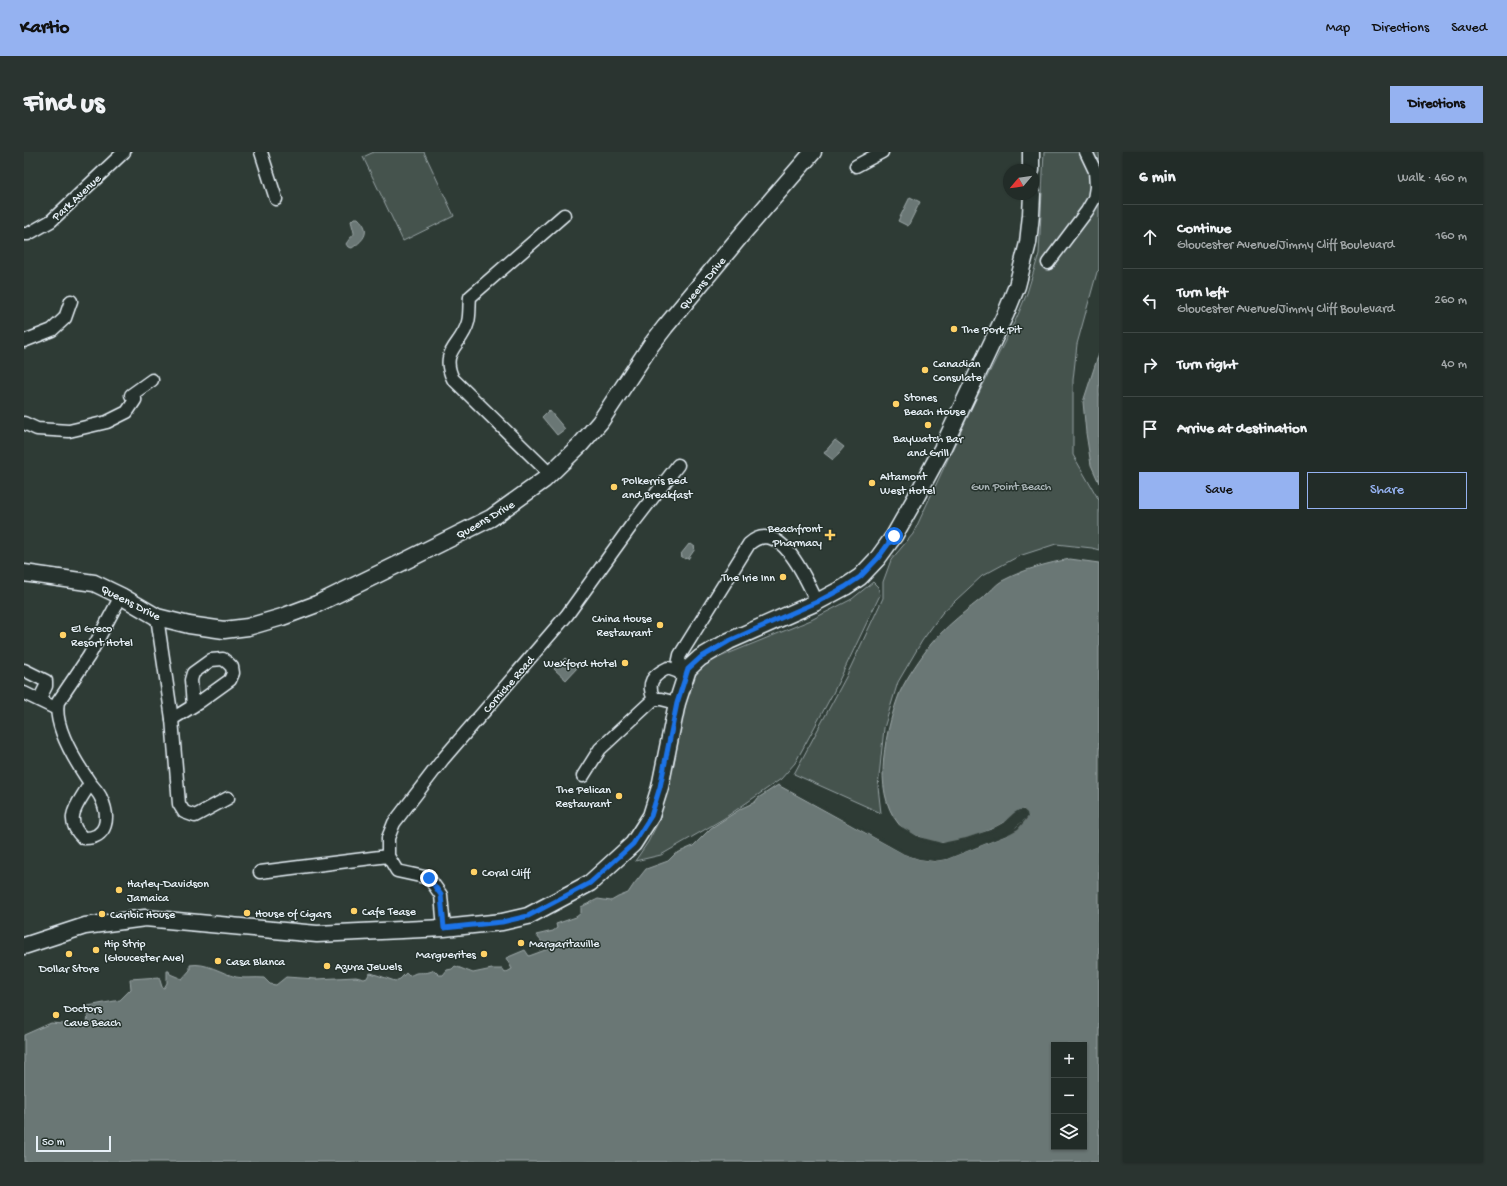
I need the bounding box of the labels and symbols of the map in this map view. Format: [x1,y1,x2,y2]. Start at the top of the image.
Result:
north arrow [1003,164,1039,200]
street label: Park Avenue [49,172,105,225]
street label: Queens Drive [677,254,730,314]
marker: The Pork Pit [949,324,959,334]
place label: The Pork Pit [961,324,1023,338]
place label: Canadian Consulate [933,358,983,386]
marker: Canadian Consulate [920,365,930,375]
place label: Stones Beach House [903,392,966,420]
marker: Stones Beach House [891,399,901,409]
marker: Baywatch Bar and Grill [923,420,933,430]
place label: Baywatch Bar and Grill [892,433,965,461]
place label: Altamont West Hotel [880,471,936,499]
place label: Polkerris Bed and Breakfast [621,475,694,503]
marker: Altamont West Hotel [867,478,877,488]
park label: Gun Point Beach [971,481,1052,495]
marker: Polkerris Bed and Breakfast [609,482,619,492]
street label: Queens Drive [454,498,518,543]
place label: Beachfront Pharmacy [767,523,823,551]
route start [885,527,903,545]
marker: Beachfront Pharmacy [825,530,835,540]
place label: The Irie Inn [721,572,775,586]
marker: The Irie Inn [778,572,788,582]
street label: Queens Drive [98,583,163,625]
place label: China House Restaurant [592,613,653,641]
marker: China House Restaurant [655,620,665,630]
place label: El Greco Resort Hotel [71,623,133,651]
marker: El Greco Resort Hotel [58,630,68,640]
street label: Corniche Road [481,653,539,717]
place label: Wexford Hotel [543,658,617,672]
marker: Wexford Hotel [620,658,630,668]
place label: The Pelican Restaurant [555,784,612,812]
marker: The Pelican Restaurant [614,791,624,801]
marker: Coral Cliff [469,867,479,877]
place label: Coral Cliff [482,867,532,881]
route end [420,869,438,887]
place label: Harley-Davidson Jamaica [127,878,209,906]
marker: Harley-Davidson Jamaica [114,885,124,895]
marker: Cafe Tease [349,906,359,916]
place label: Cafe Tease [362,906,417,920]
marker: House of Cigars [242,908,252,918]
place label: House of Cigars [255,908,332,922]
marker: Caribic House [97,909,107,919]
place label: Caribic House [110,909,176,923]
place label: Hip Strip (Gloucester Ave) [104,938,184,966]
marker: Margaritaville [516,938,526,948]
place label: Margaritaville [529,938,600,952]
marker: Hip Strip (Gloucester Ave) [91,945,101,955]
marker: Dollar Store [64,949,74,959]
place label: Marguerites [416,949,477,963]
marker: Marguerites [479,949,489,959]
marker: Casa Blanca [213,956,223,966]
place label: Casa Blanca [226,956,285,970]
marker: Azura Jewels [322,961,332,971]
place label: Azura Jewels [335,961,402,975]
place label: Dollar Store [38,963,100,977]
place label: Doctors Cave Beach [63,1003,122,1031]
marker: Doctors Cave Beach [51,1010,61,1020]
scale bar [36,1134,111,1153]

